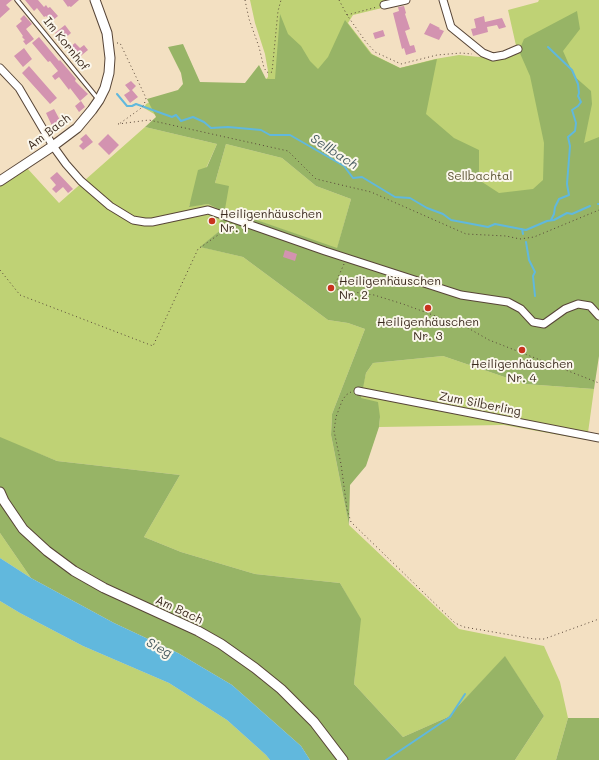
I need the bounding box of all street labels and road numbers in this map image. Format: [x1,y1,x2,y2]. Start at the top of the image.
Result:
street label: Im Kornhof [40,14,92,74]
street label: Am Bach [25,111,73,153]
street label: Zum Silberling [438,389,522,419]
street label: Am Bach [153,593,205,627]

